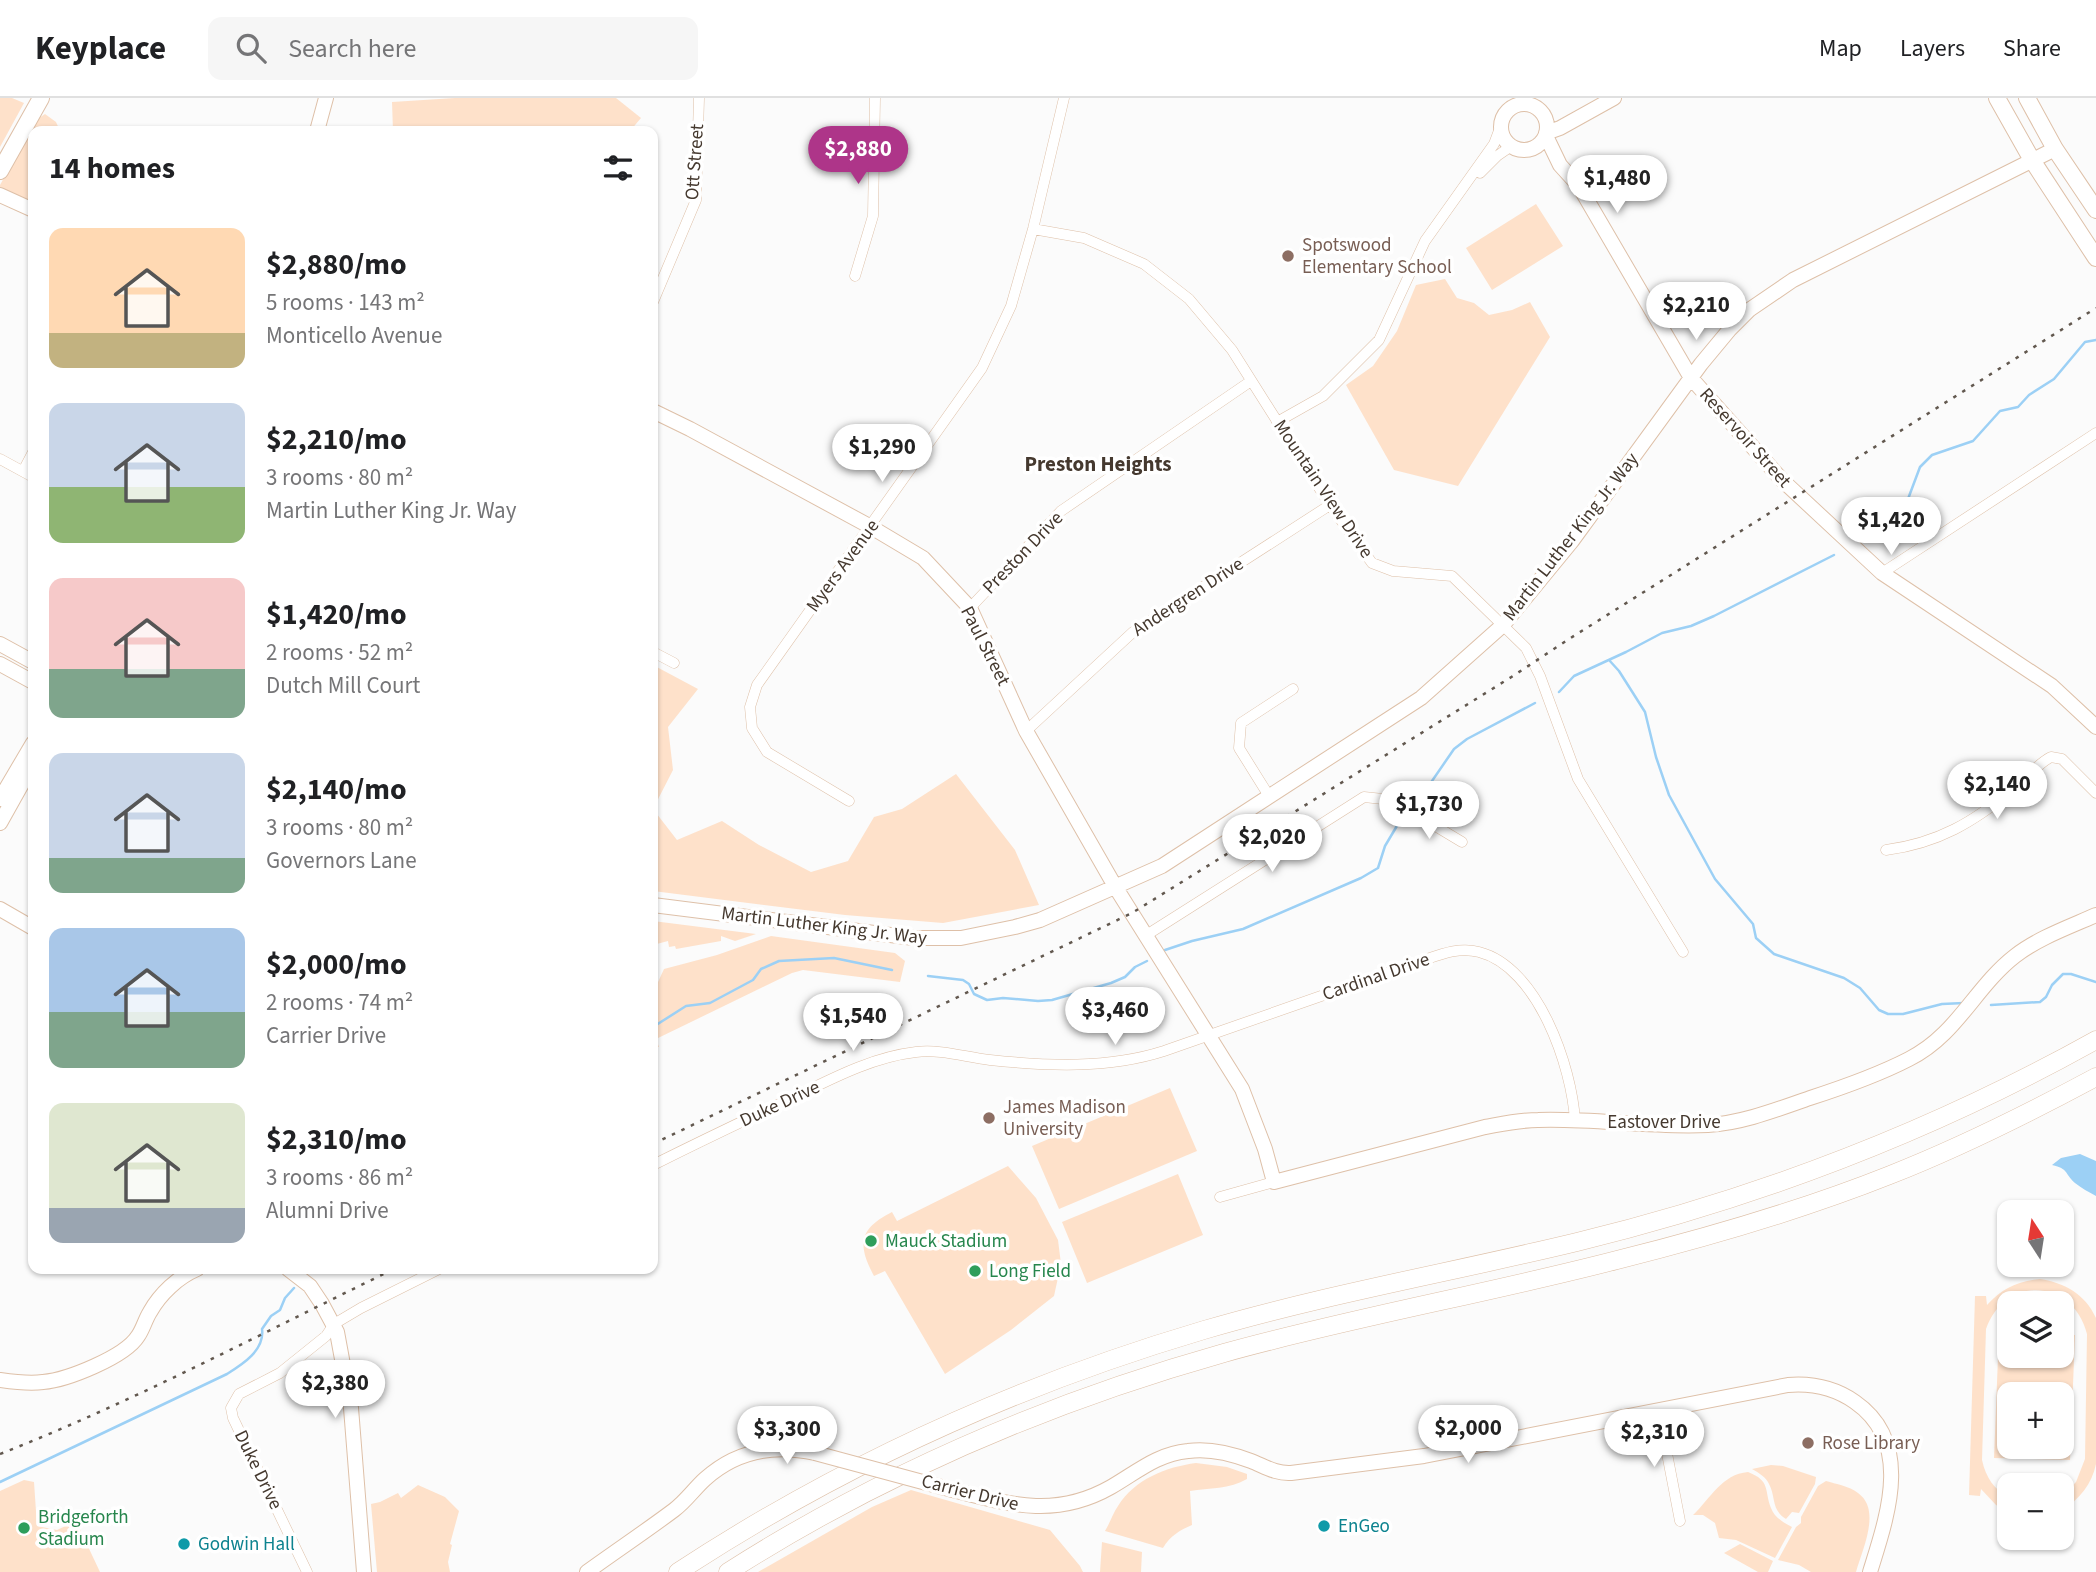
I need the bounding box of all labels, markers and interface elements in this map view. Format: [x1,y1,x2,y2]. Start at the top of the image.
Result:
search box [208,17,698,80]
text: Keyplace [35,25,166,72]
icon: search [232,29,270,67]
text: Search here [288,30,416,67]
text: Map [1819,31,1862,66]
text: Layers [1900,31,1965,66]
text: Share [2003,31,2061,66]
street label: Ott Street [679,122,711,201]
pin: $2,880 [801,126,915,186]
text: $2,880 [824,132,892,165]
text: 14 homes [49,147,175,190]
icon: filters [599,149,637,187]
pin: $1,480 [1560,156,1674,215]
text: $1,480 [1583,161,1651,194]
place label: Spotswood Elementary School [1302,232,1452,281]
text: $2,880/mo [266,243,407,286]
marker: Spotswood Elementary School [1280,248,1296,264]
icon: home [105,256,189,340]
pin: $2,210 [1639,282,1753,342]
text: 5 rooms · 143 m² [266,286,425,319]
text: $2,210 [1662,288,1730,321]
text: Monticello Avenue [266,319,442,352]
street label: Reservoir Street [1693,382,1798,494]
street label: Mountain View Drive [1267,414,1379,564]
text: $2,210/mo [266,418,407,461]
pin: $1,290 [825,424,939,484]
text: $1,290 [848,430,916,463]
icon: home [105,431,189,515]
street label: Martin Luther King Jr. Way [1497,447,1645,627]
district label: Preston Heights [1024,449,1172,479]
text: 3 rooms · 80 m² [266,461,413,494]
text: Martin Luther King Jr. Way [266,494,516,527]
pin: $1,420 [1834,498,1948,557]
text: $1,420 [1857,503,1925,536]
street label: Preston Drive [976,505,1070,601]
street label: Myers Avenue [800,514,886,618]
street label: Andergren Drive [1127,551,1249,643]
text: $1,420/mo [266,593,407,636]
street label: Paul Street [953,602,1017,691]
icon: home [105,606,189,690]
text: 2 rooms · 52 m² [266,636,413,669]
text: Dutch Mill Court [266,669,420,702]
pin: $2,140 [1940,762,2054,821]
text: $2,140 [1963,767,2031,800]
text: $2,140/mo [266,768,407,811]
icon: home [105,781,189,865]
pin: $1,730 [1372,782,1486,841]
text: $1,730 [1395,787,1463,820]
text: 3 rooms · 80 m² [266,811,413,844]
pin: $2,020 [1215,814,1329,874]
text: $2,020 [1238,820,1306,853]
text: Governors Lane [266,844,417,877]
street label: Martin Luther King Jr. Way [720,900,928,952]
text: $2,000/mo [266,943,407,986]
street label: Cardinal Drive [1319,946,1433,1008]
icon: home [105,956,189,1040]
text: 2 rooms · 74 m² [266,986,413,1019]
pin: $3,460 [1058,988,1172,1047]
pin: $1,540 [796,993,910,1053]
text: $3,460 [1081,993,1149,1026]
text: $1,540 [819,999,887,1032]
text: Carrier Drive [266,1019,386,1052]
street label: Duke Drive [736,1074,824,1134]
place label: James Madison University [1003,1094,1126,1143]
street label: Eastover Drive [1607,1109,1721,1136]
marker: James Madison University [981,1110,997,1126]
text: $2,310/mo [266,1118,407,1161]
icon: home [105,1131,189,1215]
text: 3 rooms · 86 m² [266,1161,413,1194]
text: Alumni Drive [266,1194,389,1227]
north arrow [1997,1200,2074,1278]
map controls [1997,1200,2074,1550]
place label: Mauck Stadium [885,1228,1007,1255]
marker: Mauck Stadium [863,1233,879,1249]
place label: Long Field [989,1258,1071,1285]
marker: Long Field [967,1263,983,1279]
button: layers [1997,1291,2074,1368]
pin: $2,380 [278,1360,392,1420]
text: $2,380 [301,1366,369,1399]
button: + [1997,1382,2074,1459]
pin: $3,300 [730,1406,844,1466]
pin: $2,000 [1411,1406,1525,1465]
pin: $2,310 [1597,1410,1711,1469]
text: $2,000 [1434,1411,1502,1444]
text: $3,300 [753,1412,821,1445]
text: $2,310 [1620,1415,1688,1448]
street label: Duke Drive [227,1426,289,1514]
place label: Rose Library [1822,1430,1920,1457]
marker: Rose Library [1800,1435,1816,1451]
street label: Carrier Drive [919,1468,1021,1518]
button: − [1997,1473,2074,1550]
place label: Bridgeforth Stadium [38,1504,129,1553]
place label: EnGeo [1338,1513,1390,1540]
marker: EnGeo [1316,1518,1332,1534]
marker: Bridgeforth Stadium [16,1520,32,1536]
place label: Godwin Hall [198,1531,295,1558]
marker: Godwin Hall [176,1536,192,1552]

